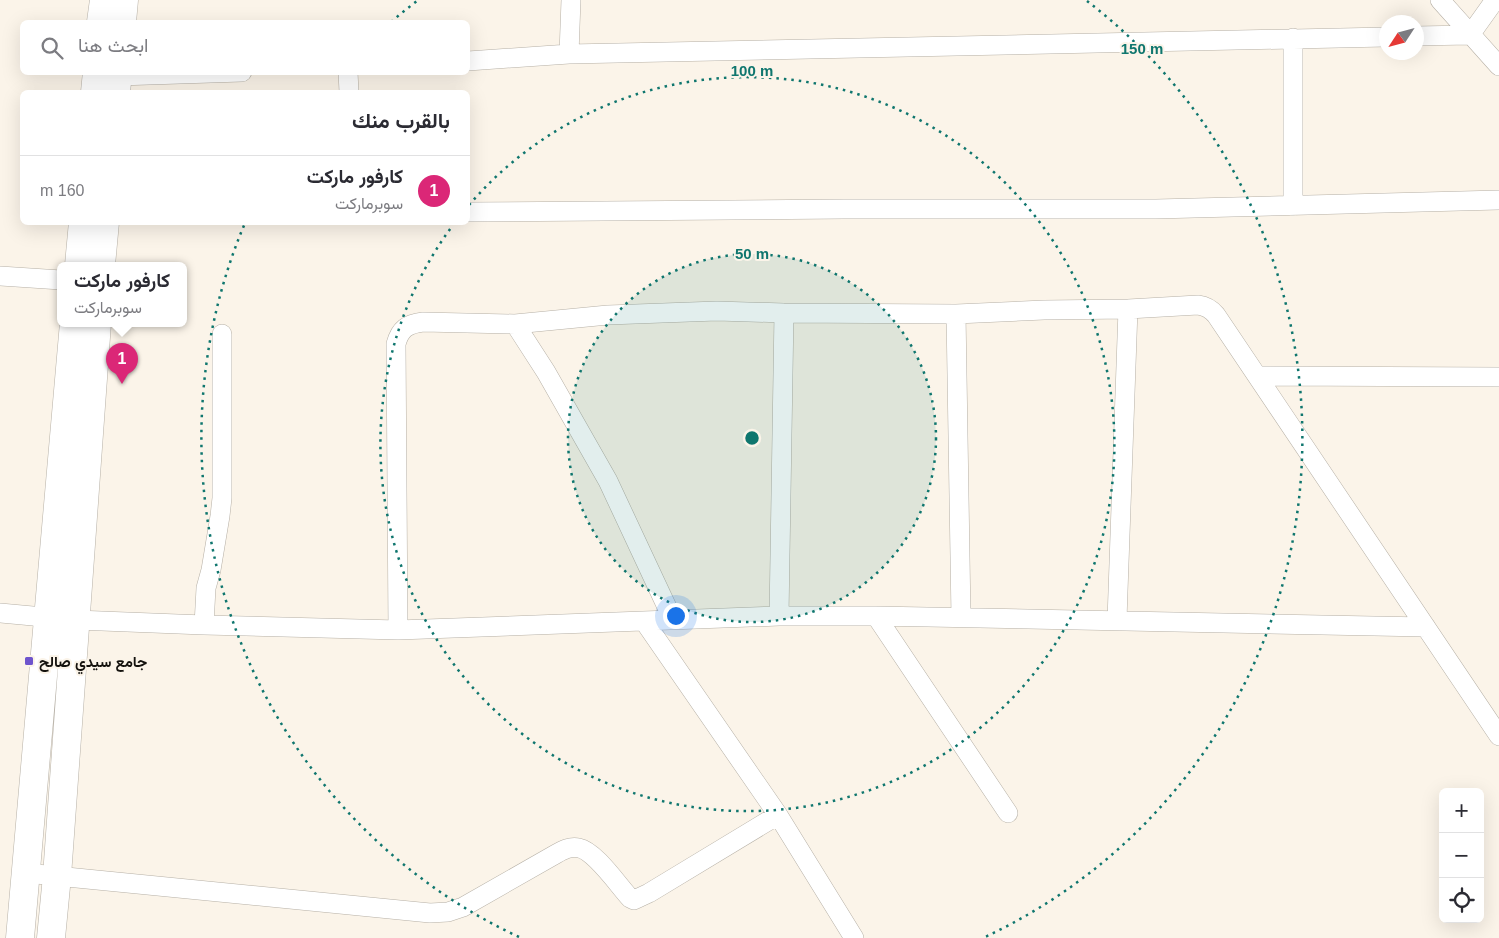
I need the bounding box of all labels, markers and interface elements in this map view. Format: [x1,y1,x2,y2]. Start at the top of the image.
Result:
north arrow [1379,15,1424,60]
search box [20,20,470,75]
icon: search [38,34,66,62]
text: ابحث هنا [78,35,148,56]
text: 150 m [1121,40,1163,57]
text: 100 m [731,62,773,79]
text: بالقرب منك [352,109,450,132]
text: كارفور ماركت [307,166,403,187]
text: 160 m [40,182,84,199]
text: 1 [430,182,438,199]
text: سوبرماركت [335,195,403,212]
text: 50 m [735,245,769,262]
popup [57,262,187,327]
text: كارفور ماركت [74,270,170,291]
text: سوبرماركت [74,299,142,316]
pin: 1 [106,343,138,384]
centre of rings [743,429,761,447]
your location [663,603,689,629]
place label: جامع سيدي صالح [39,653,147,675]
marker: جامع سيدي صالح [23,655,35,667]
map controls [1439,788,1484,923]
button: + [1439,788,1484,833]
button: − [1439,833,1484,878]
button: locate [1439,878,1484,923]

